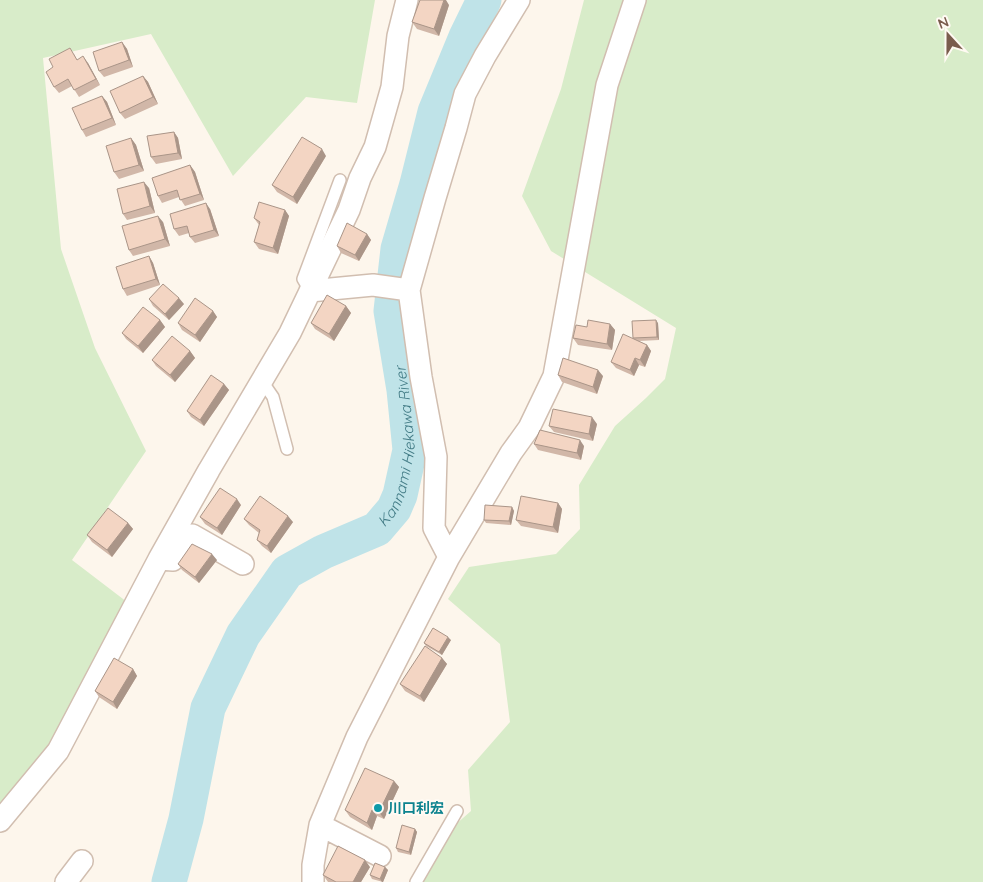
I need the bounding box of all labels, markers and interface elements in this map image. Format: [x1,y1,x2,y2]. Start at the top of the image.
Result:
north arrow [923,10,973,60]
text: N [935,13,951,33]
water label: Kannami Hiekawa River [373,363,419,530]
place label: 川口利宏 [388,799,444,817]
marker: 川口利宏 [372,802,384,814]

